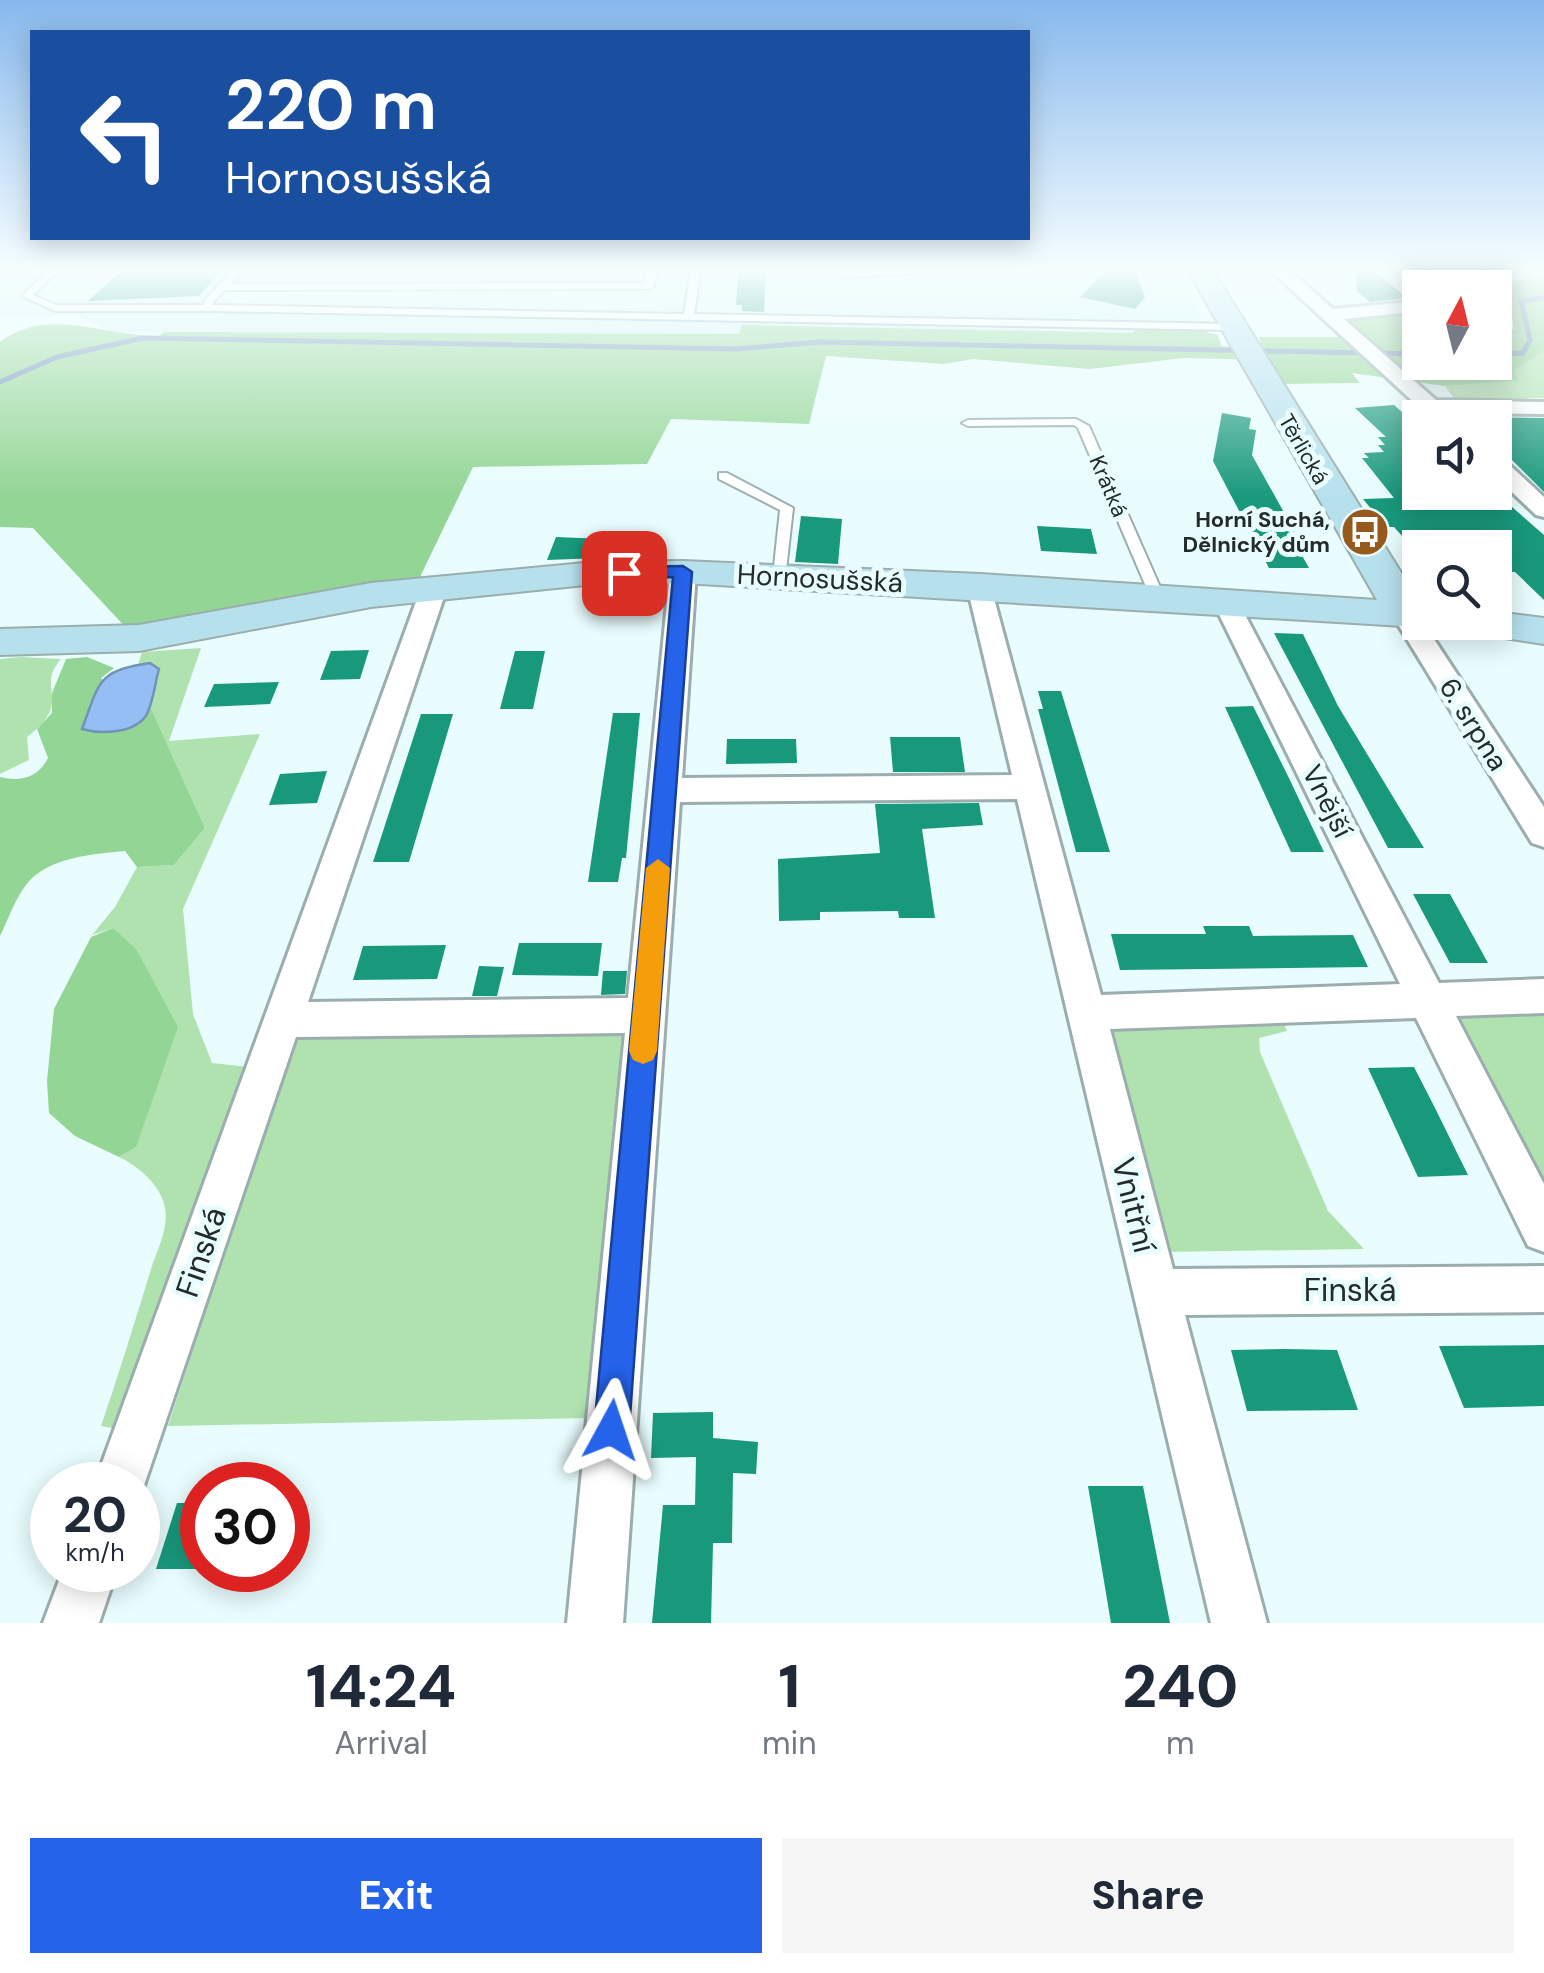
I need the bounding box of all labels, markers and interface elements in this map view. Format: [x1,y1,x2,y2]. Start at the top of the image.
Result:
text: 220 m [225,60,437,151]
icon: left [60,70,190,200]
text: Hornosušská [225,148,492,207]
north arrow [1402,270,1512,380]
map controls [1402,270,1512,640]
button: sound [1402,400,1512,510]
street label: Těrlická [1272,409,1335,490]
street label: Krátká [1083,451,1134,521]
place label: Horní Suchá, Dělnický dům [1183,505,1330,559]
bus stop icon: Horní Suchá, Dělnický dům [1339,506,1391,558]
button: search [1402,530,1512,640]
pin [582,531,667,616]
icon: arrive [597,546,652,601]
street label: Hornosušská [736,556,904,601]
street label: 6. srpna [1431,671,1516,778]
street label: Vnější [1294,759,1362,845]
street label: Vnitřní [1102,1153,1166,1257]
street label: Finská [166,1201,236,1303]
street label: Finská [1304,1269,1396,1311]
position arrow [559,1378,663,1482]
speed limit sign: 30 [180,1462,310,1592]
text: 20 [63,1482,127,1548]
text: km/h [65,1536,125,1569]
text: 14:24 [306,1647,456,1726]
text: 1 [778,1647,800,1726]
text: 240 [1122,1647,1238,1726]
text: Arrival [334,1722,428,1764]
text: min [762,1722,817,1764]
text: m [1166,1722,1195,1764]
button: Exit [30,1838,762,1953]
button: Share [782,1838,1514,1953]

